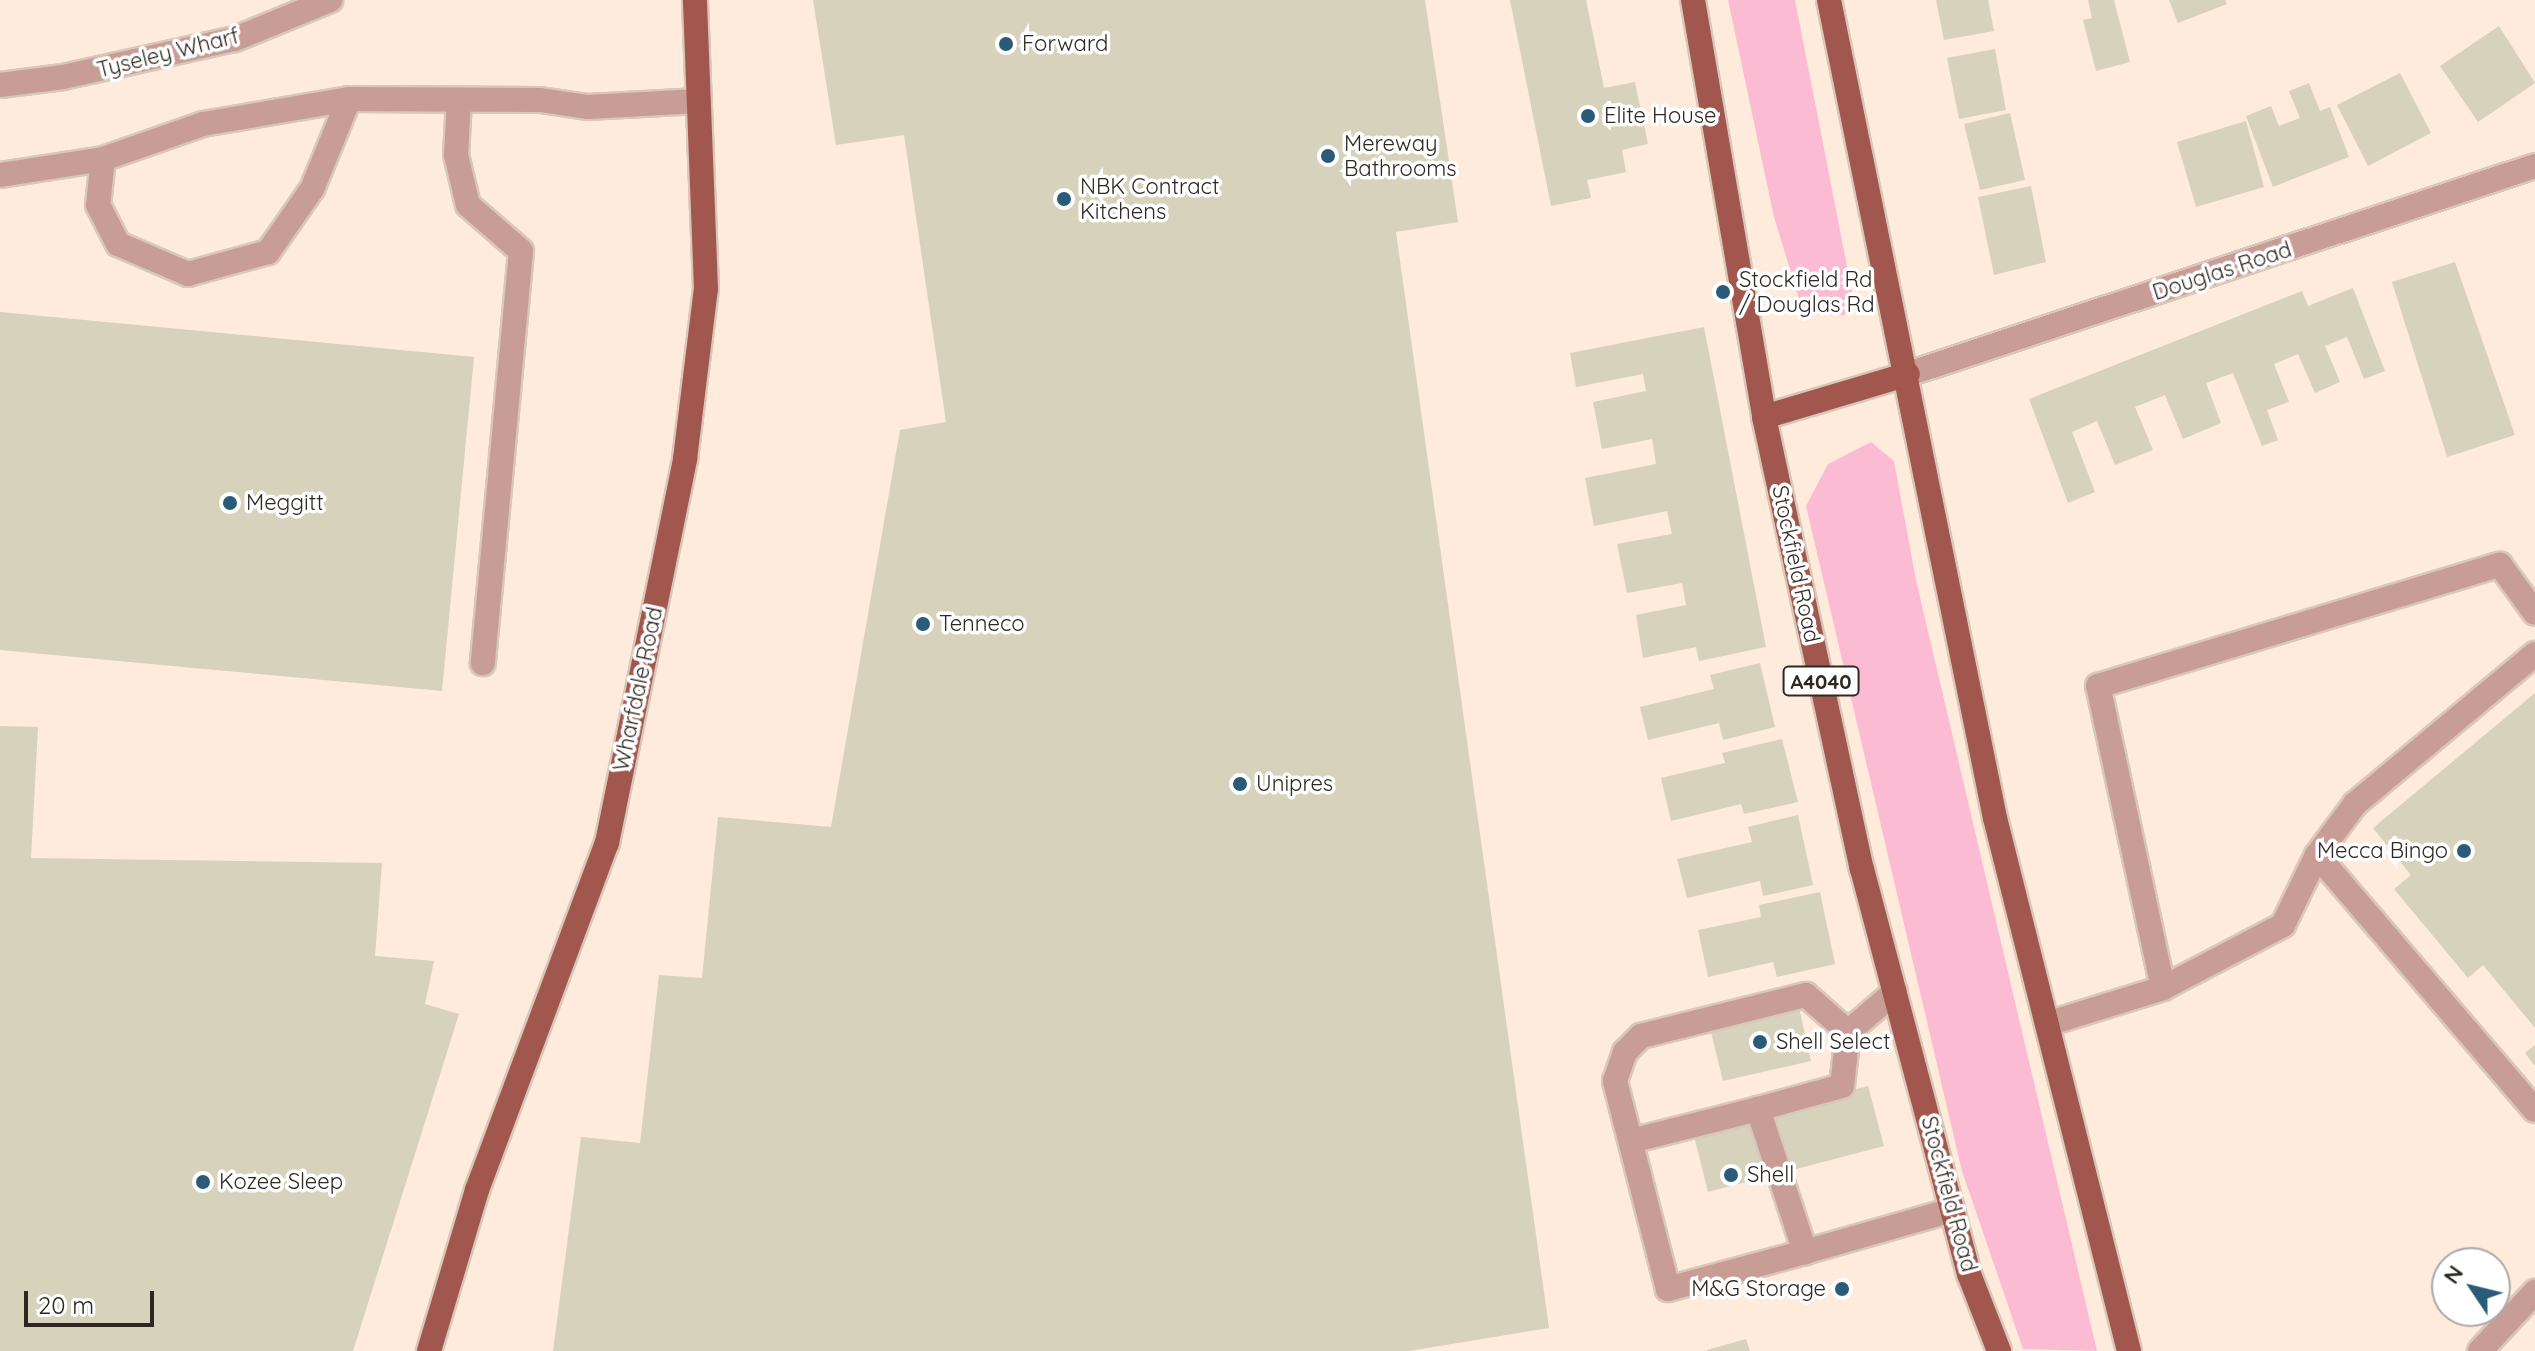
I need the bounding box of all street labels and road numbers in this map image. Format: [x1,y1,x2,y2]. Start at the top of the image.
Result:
street label: Tyseley Wharf [94,23,242,83]
street label: Douglas Road [2149,236,2295,306]
street label: Stockfield Road [1766,483,1826,645]
street label: Wharfdale Road [608,604,668,774]
road number: A4040 [1781,665,1861,697]
street label: Stockfield Road [1916,1113,1982,1275]

